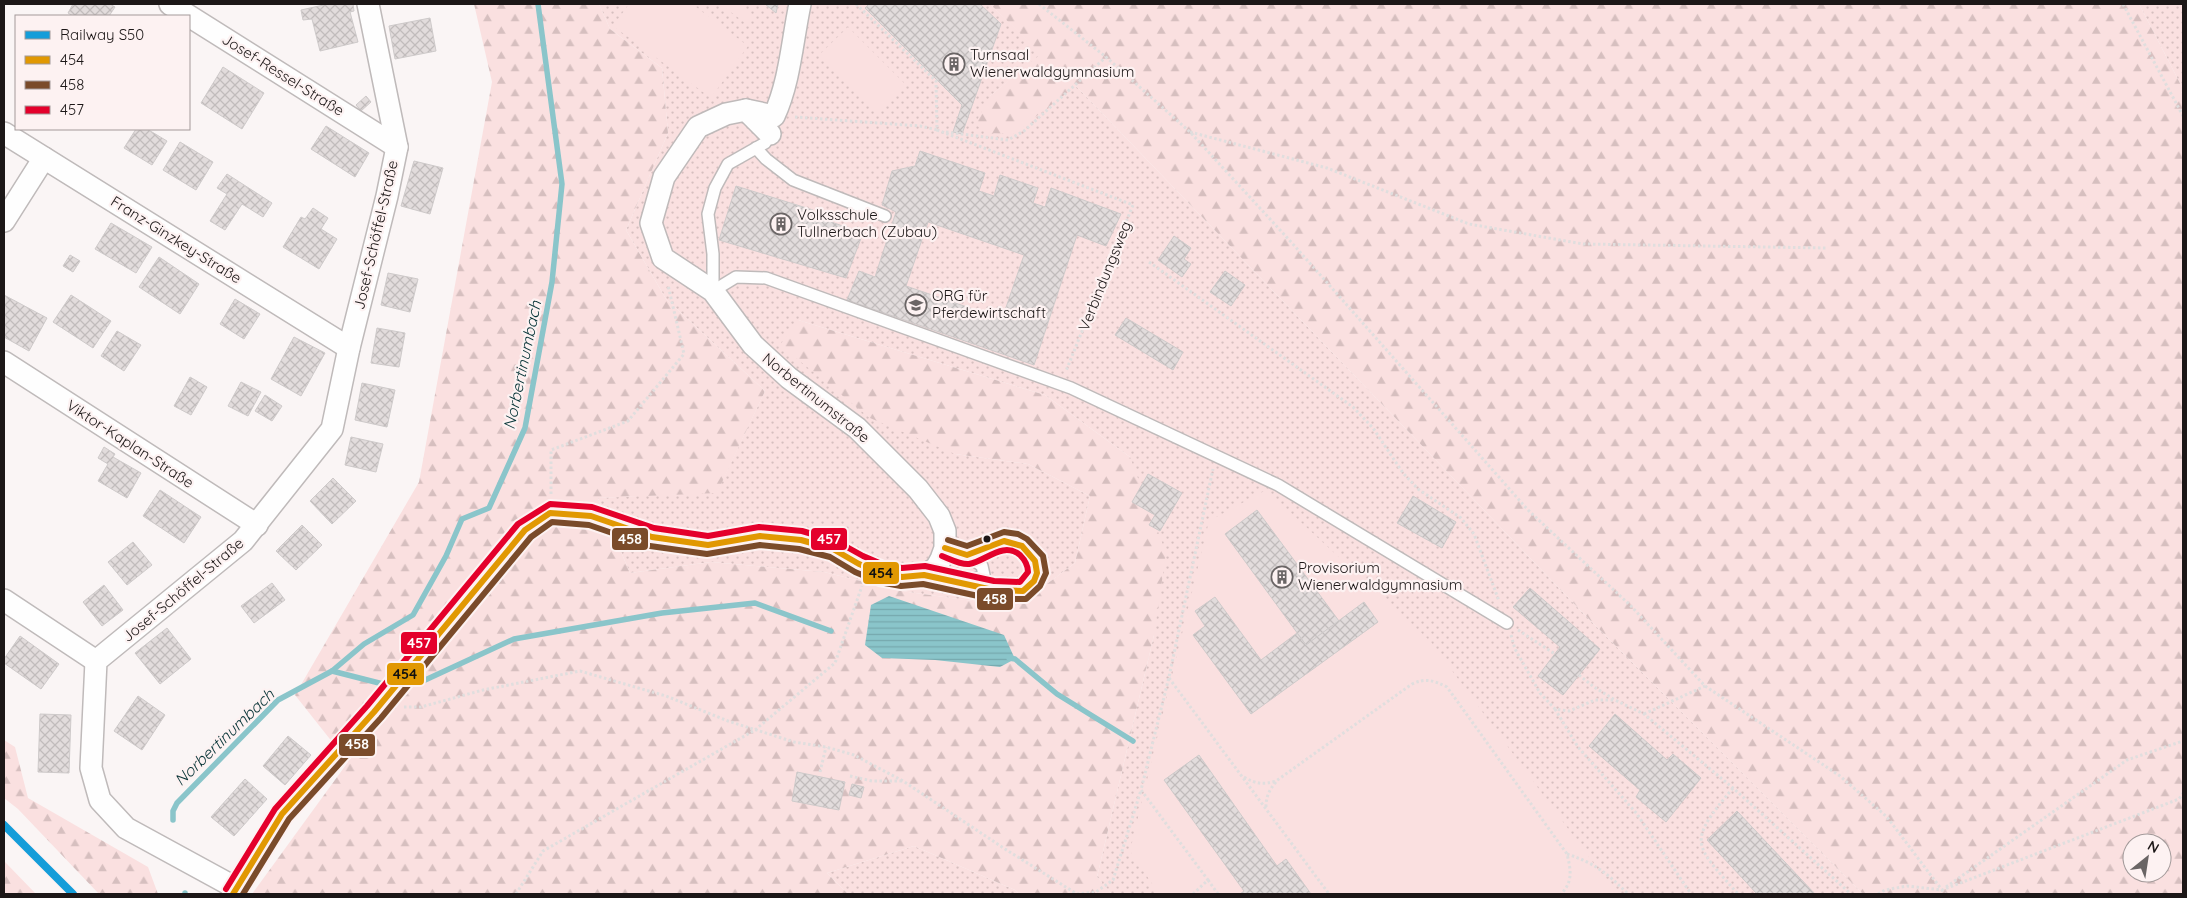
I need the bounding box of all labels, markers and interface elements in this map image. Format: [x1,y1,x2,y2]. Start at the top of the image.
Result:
legend [15,15,190,130]
text: Railway S50 [60,25,144,44]
street label: Josef-Ressel-Straße [219,29,348,120]
place label: Turnsaal Wienerwaldgymnasium [970,45,1134,81]
text: 454 [60,50,84,69]
building icon: Turnsaal Wienerwaldgymnasium [942,52,966,76]
text: 458 [60,75,84,94]
text: 457 [60,100,84,119]
street label: Josef-Schöffel-Straße [349,158,402,311]
street label: Franz-Ginzkey-Straße [107,192,245,288]
place label: Volksschule Tullnerbach (Zubau) [797,205,937,241]
building icon: Volksschule Tullnerbach (Zubau) [769,212,793,236]
street label: Verbindungsweg [1074,218,1135,333]
place label: ORG für Pferdewirtschaft [932,286,1046,322]
school or university icon: ORG für Pferdewirtschaft [904,293,928,317]
water label: Norbertinumbach [499,298,546,431]
street label: Norbertinumstraße [759,348,874,447]
street label: Viktor-Kaplan-Straße [63,395,198,492]
line badge: 458 [611,527,649,551]
line badge: 457 [810,527,848,551]
text: 458 [618,530,642,548]
text: 457 [817,530,841,548]
street label: Josef-Schöffel-Straße [118,533,247,646]
unlabelled marker [982,534,992,544]
place label: Provisorium Wienerwaldgymnasium [1298,558,1462,594]
line badge: 454 [862,561,900,585]
text: 454 [869,564,893,582]
building icon: Provisorium Wienerwaldgymnasium [1270,565,1294,589]
line badge: 458 [976,587,1014,611]
text: 458 [983,590,1007,608]
line badge: 457 [400,631,438,655]
text: 457 [407,634,431,652]
line badge: 454 [386,662,425,686]
text: 454 [393,665,417,683]
water label: Norbertinumbach [170,684,279,790]
line badge: 458 [338,733,376,757]
text: 458 [345,735,369,753]
north arrow [2122,833,2172,883]
text: N [2145,836,2162,857]

